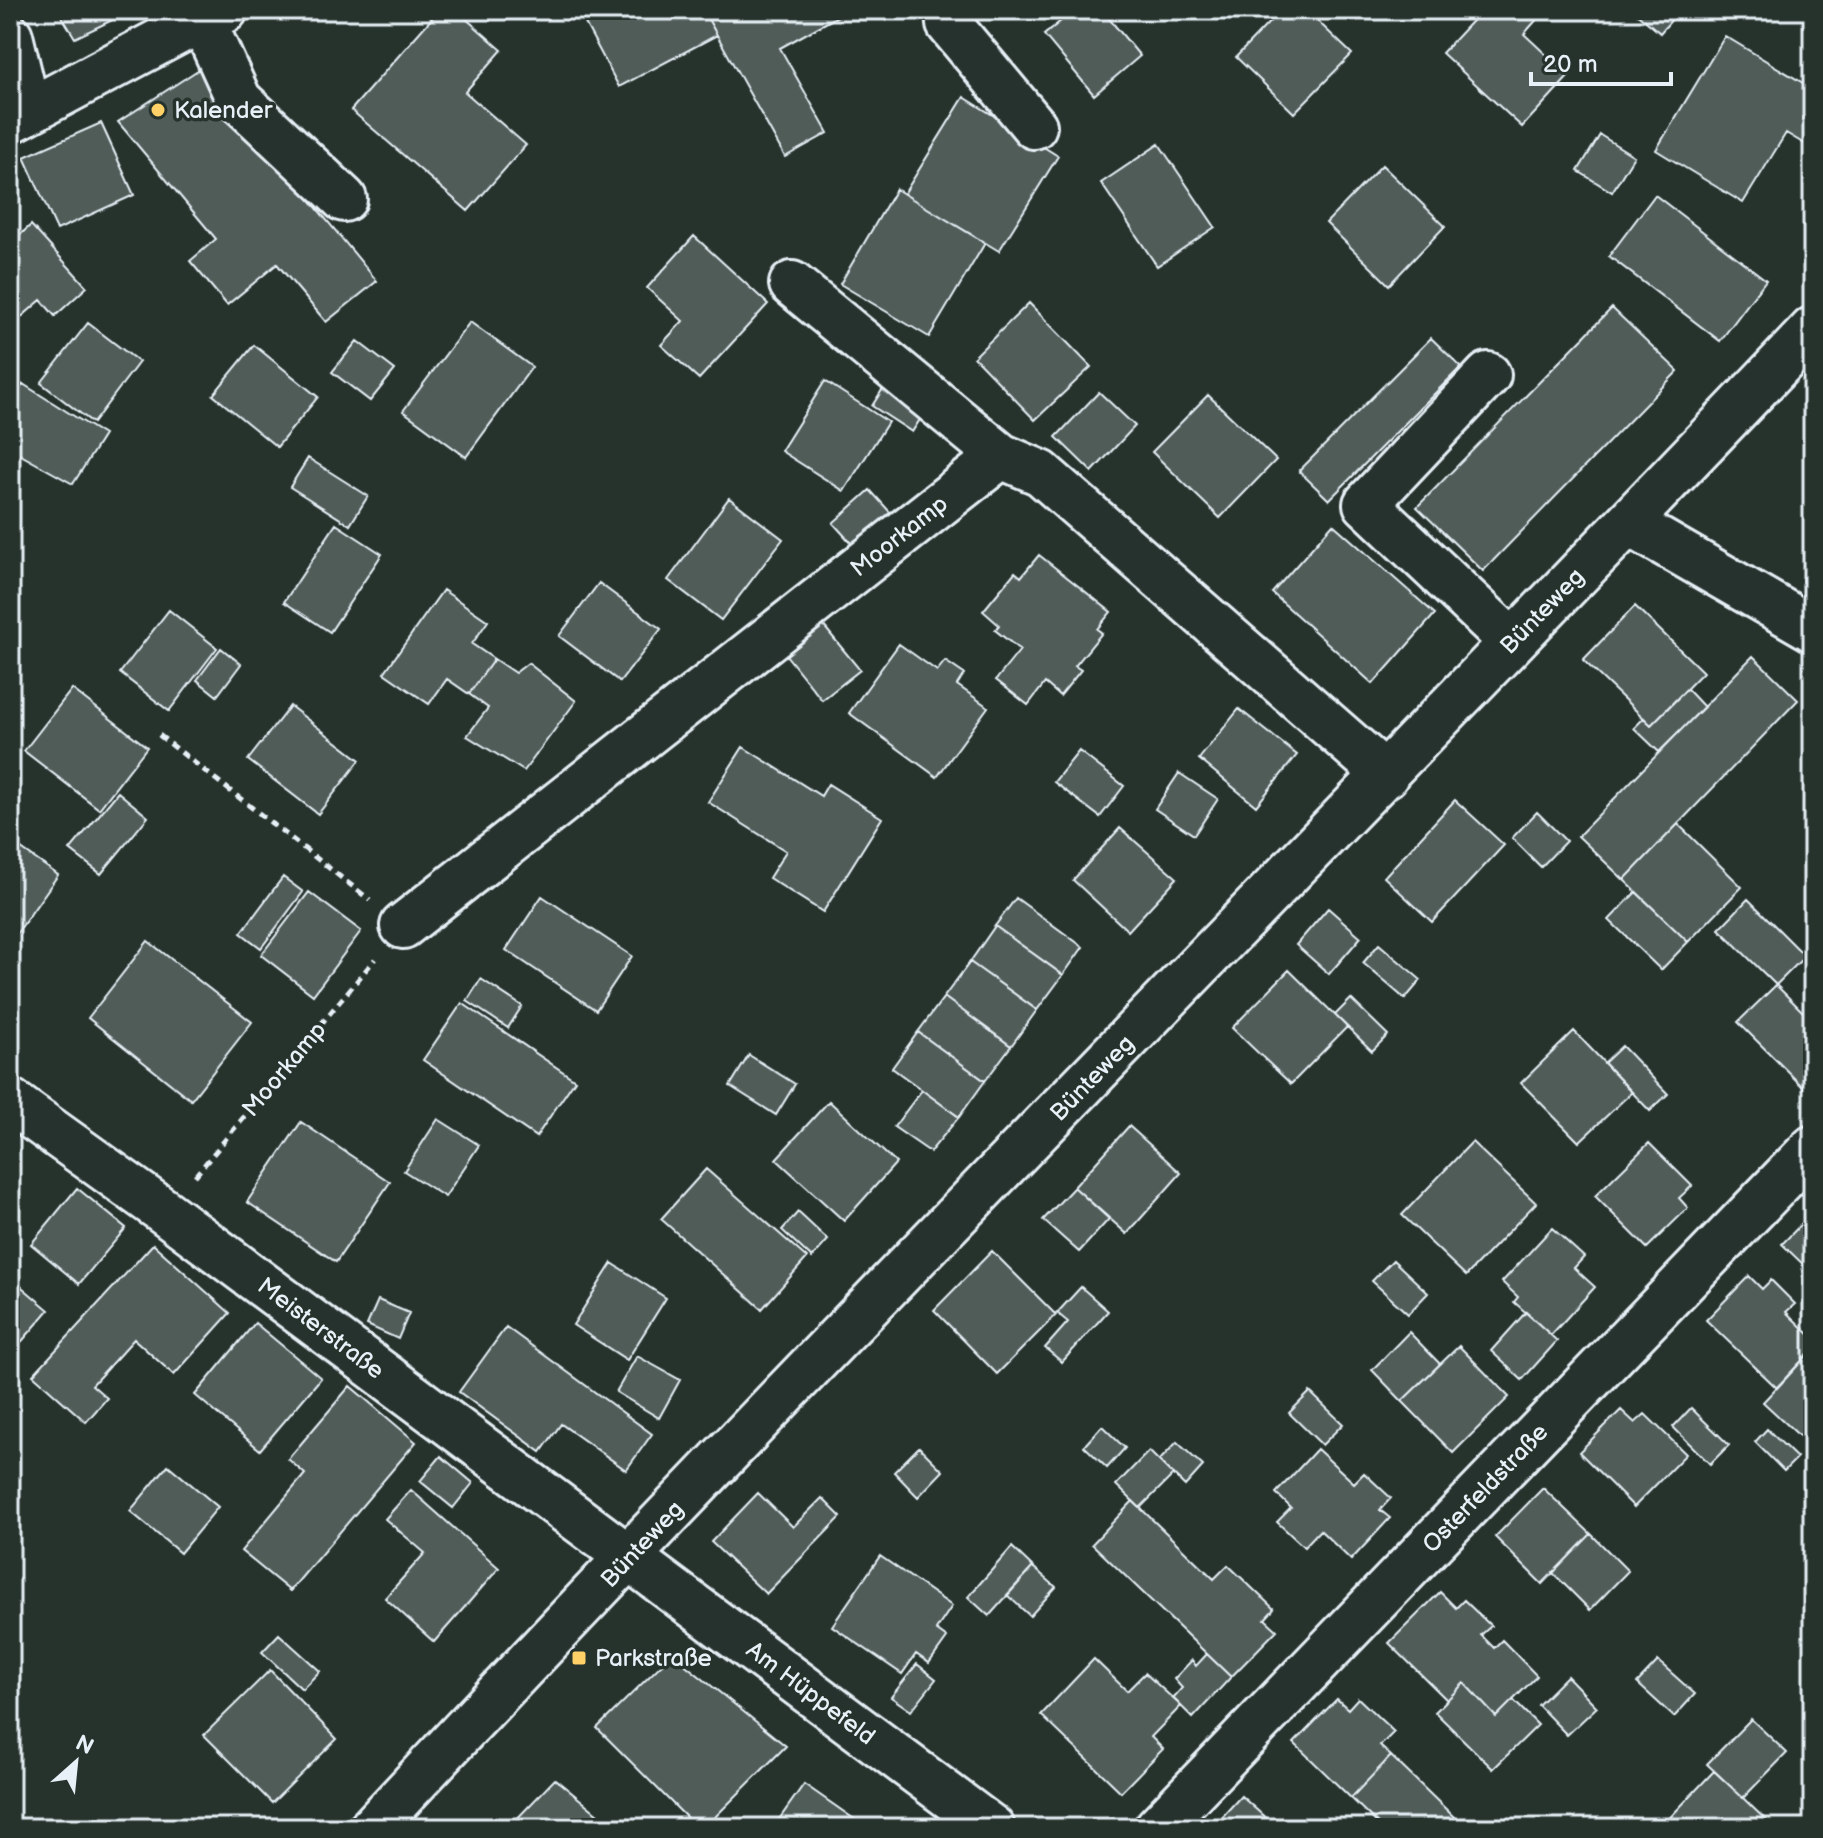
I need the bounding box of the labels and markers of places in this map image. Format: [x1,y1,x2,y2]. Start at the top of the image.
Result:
place label: Kalender [174,96,273,125]
marker: Kalender [149,101,167,119]
place label: Parkstraße [595,1644,712,1673]
marker: Parkstraße [570,1649,588,1667]

